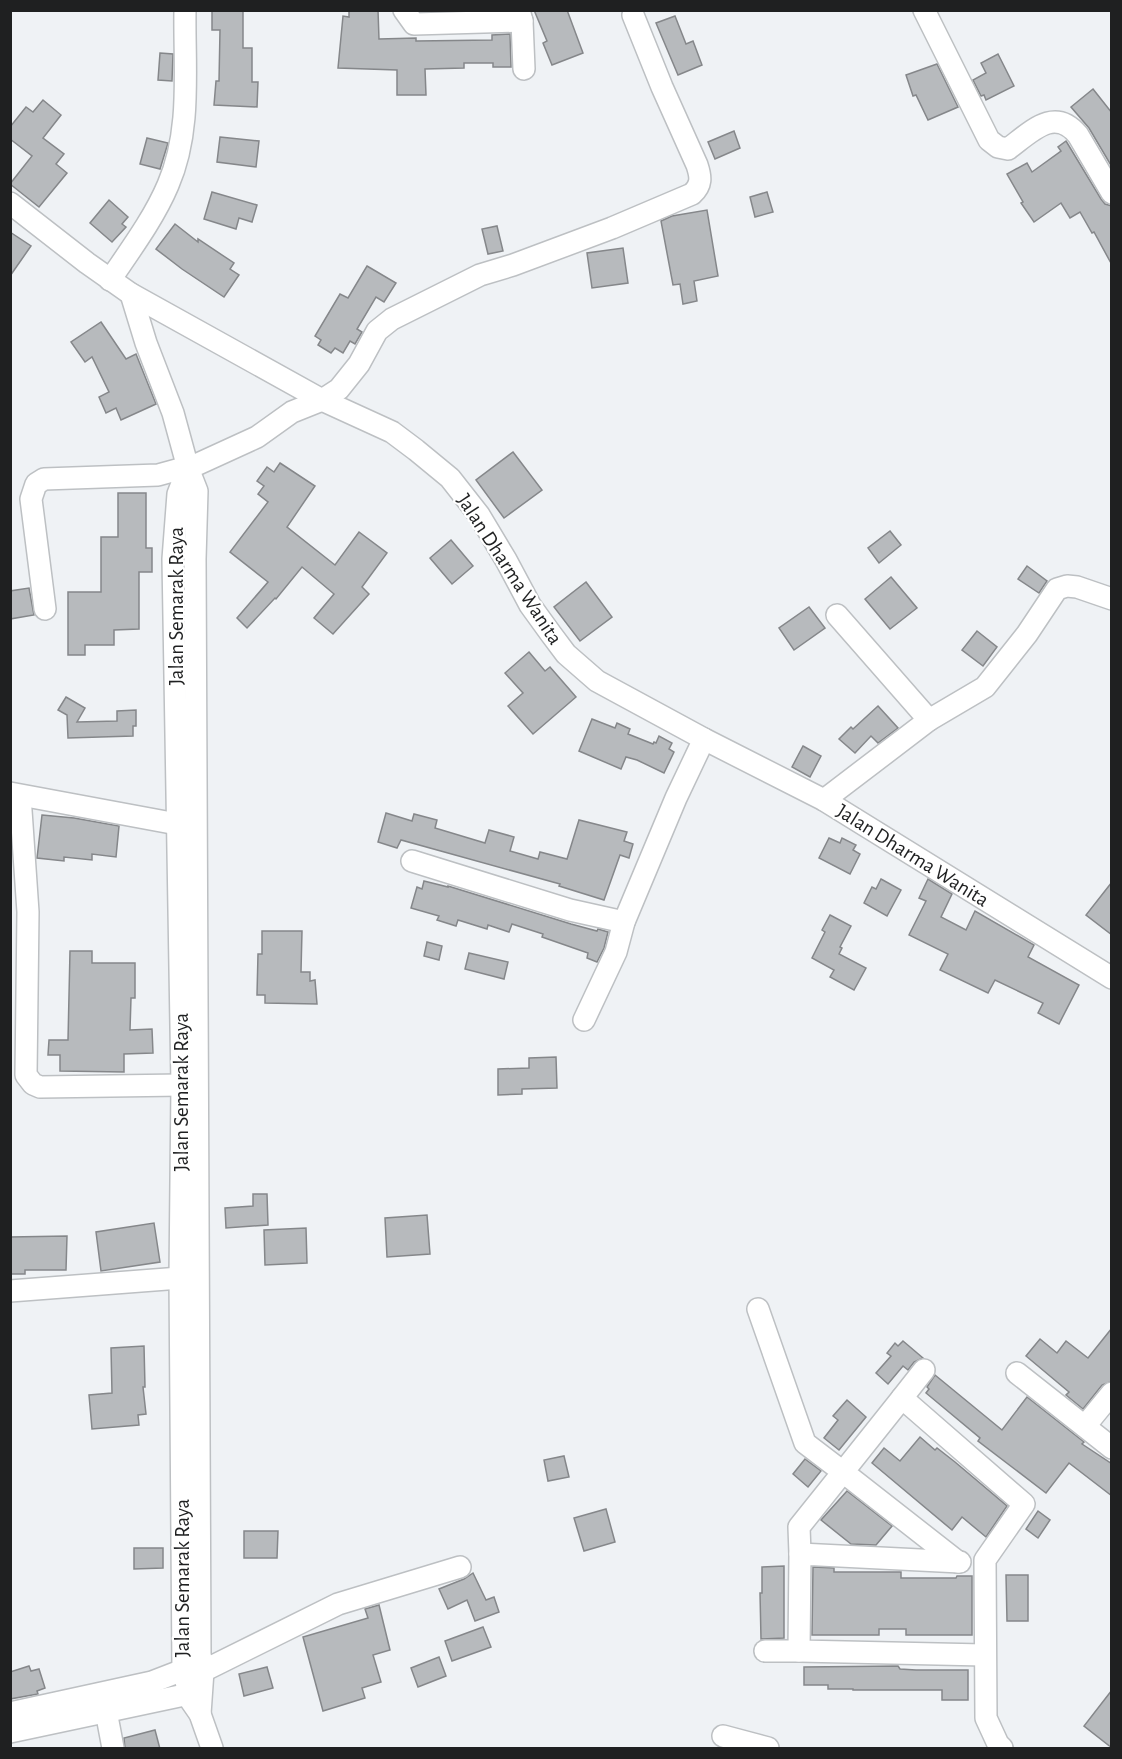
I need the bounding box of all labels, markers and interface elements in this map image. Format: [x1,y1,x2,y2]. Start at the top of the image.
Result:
street label: Jalan Dharma Wanita [453,490,566,649]
street label: Jalan Semarak Raya [166,526,187,685]
street label: Jalan Dharma Wanita [833,800,993,911]
street label: Jalan Semarak Raya [171,1012,192,1171]
street label: Jalan Semarak Raya [172,1498,193,1657]

